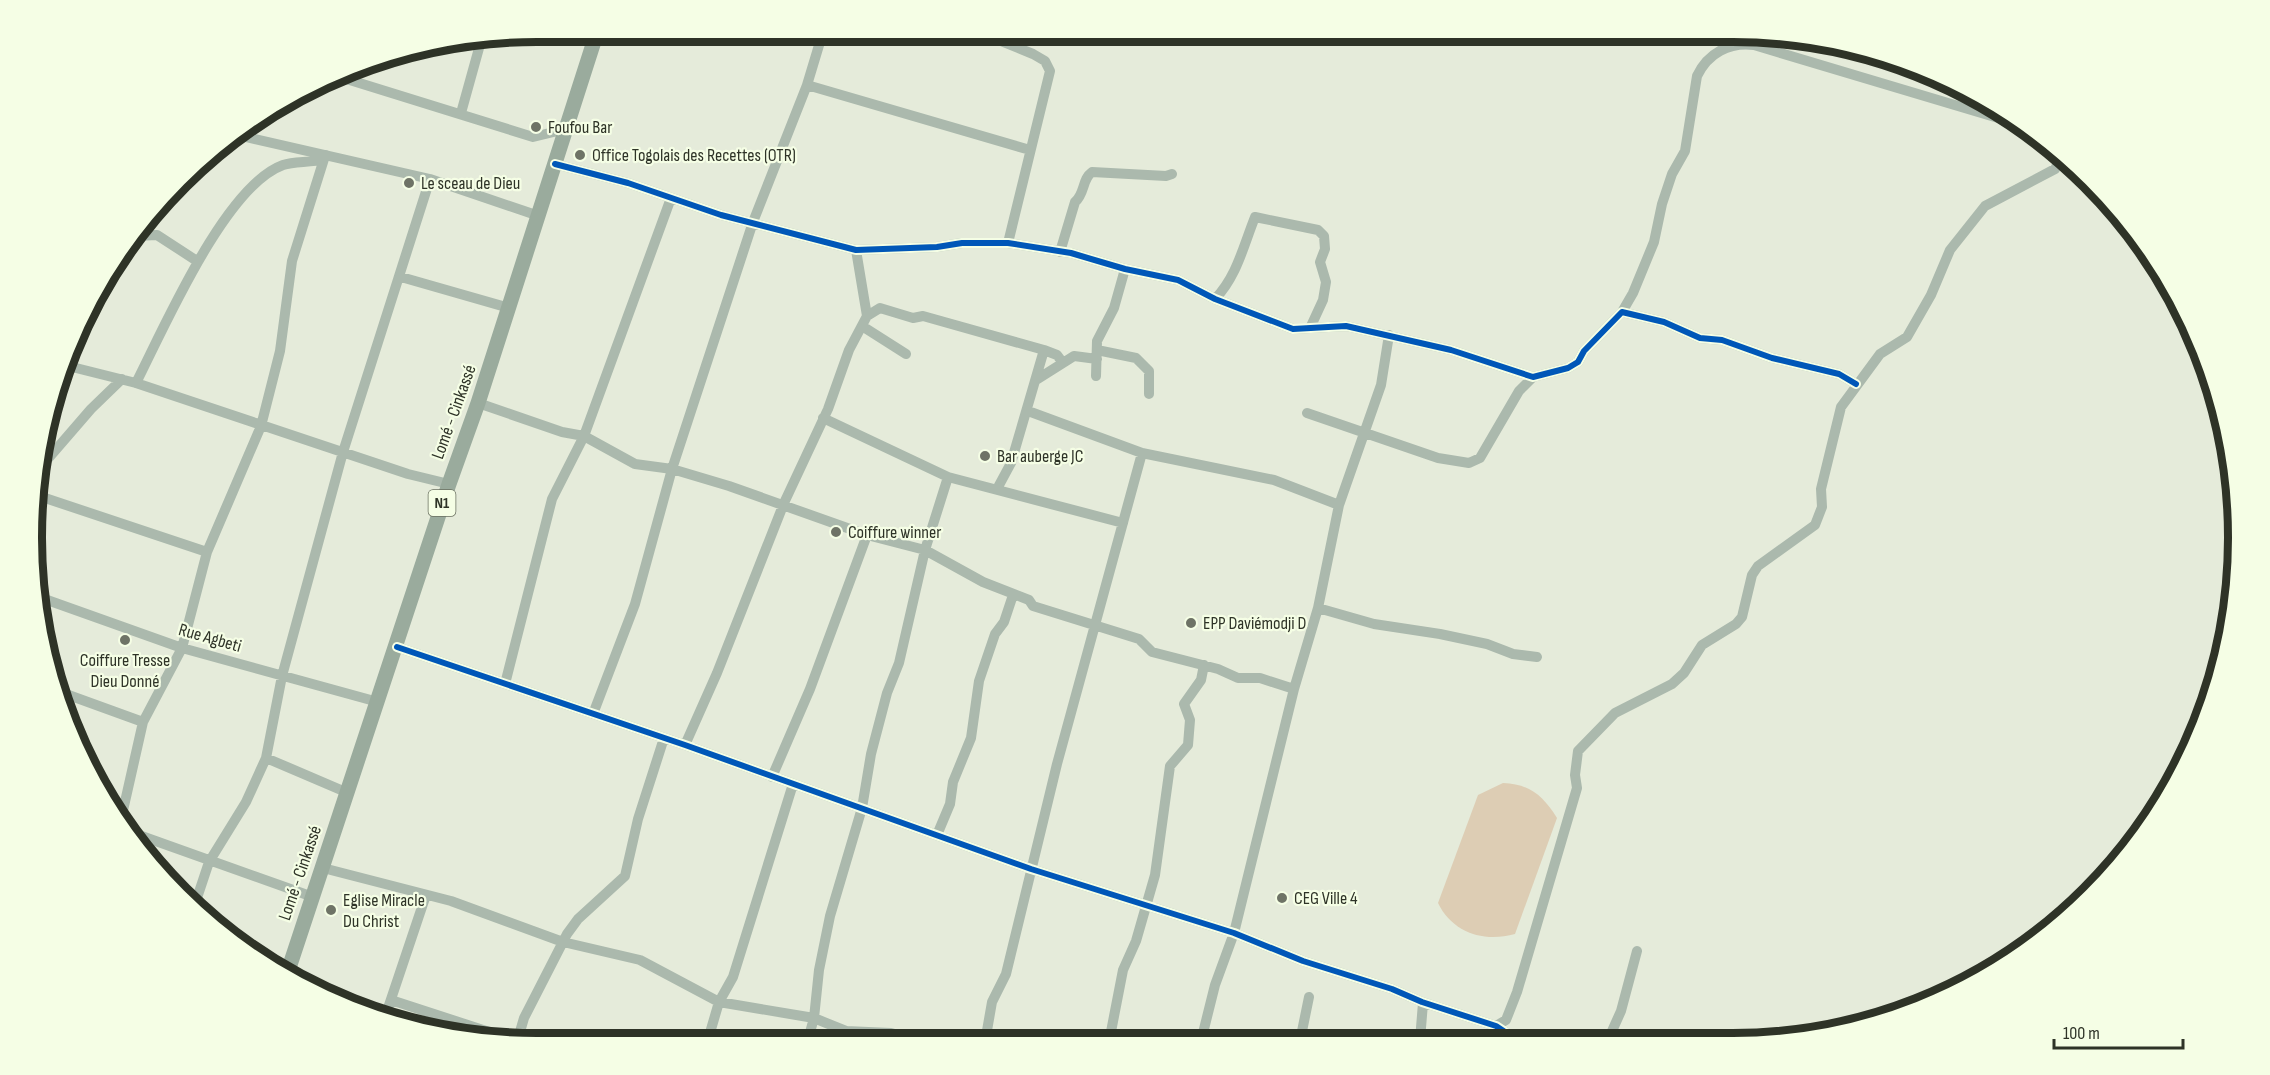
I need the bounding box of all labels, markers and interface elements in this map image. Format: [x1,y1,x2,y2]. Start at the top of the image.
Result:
place label: Foufou Bar [548,117,612,138]
marker: Foufou Bar [529,120,543,134]
place label: Office Togolais des Recettes (OTR) [592,145,796,166]
marker: Office Togolais des Recettes (OTR) [573,148,587,162]
place label: Le sceau de Dieu [421,173,520,194]
marker: Le sceau de Dieu [402,176,416,190]
street label: Lomé - Cinkassé [427,362,481,462]
place label: Bar auberge JC [997,446,1084,467]
marker: Bar auberge JC [978,449,992,463]
road number: N1 [428,490,456,516]
place label: Coiffure winner [848,522,941,543]
marker: Coiffure winner [829,525,843,539]
place label: EPP Daviémodji D [1203,613,1306,634]
marker: EPP Daviémodji D [1184,616,1198,630]
street label: Rue Agbeti [176,619,244,657]
marker: Coiffure Tresse Dieu Donné [118,633,132,647]
place label: Coiffure Tresse Dieu Donné [80,650,170,692]
street label: Lomé - Cinkassé [274,823,326,923]
place label: CEG Ville 4 [1294,888,1358,909]
place label: Eglise Miracle Du Christ [343,890,425,932]
marker: CEG Ville 4 [1275,891,1289,905]
marker: Eglise Miracle Du Christ [324,903,338,917]
scale bar [2054,1012,2183,1050]
text: 100 m [2063,1023,2100,1044]

